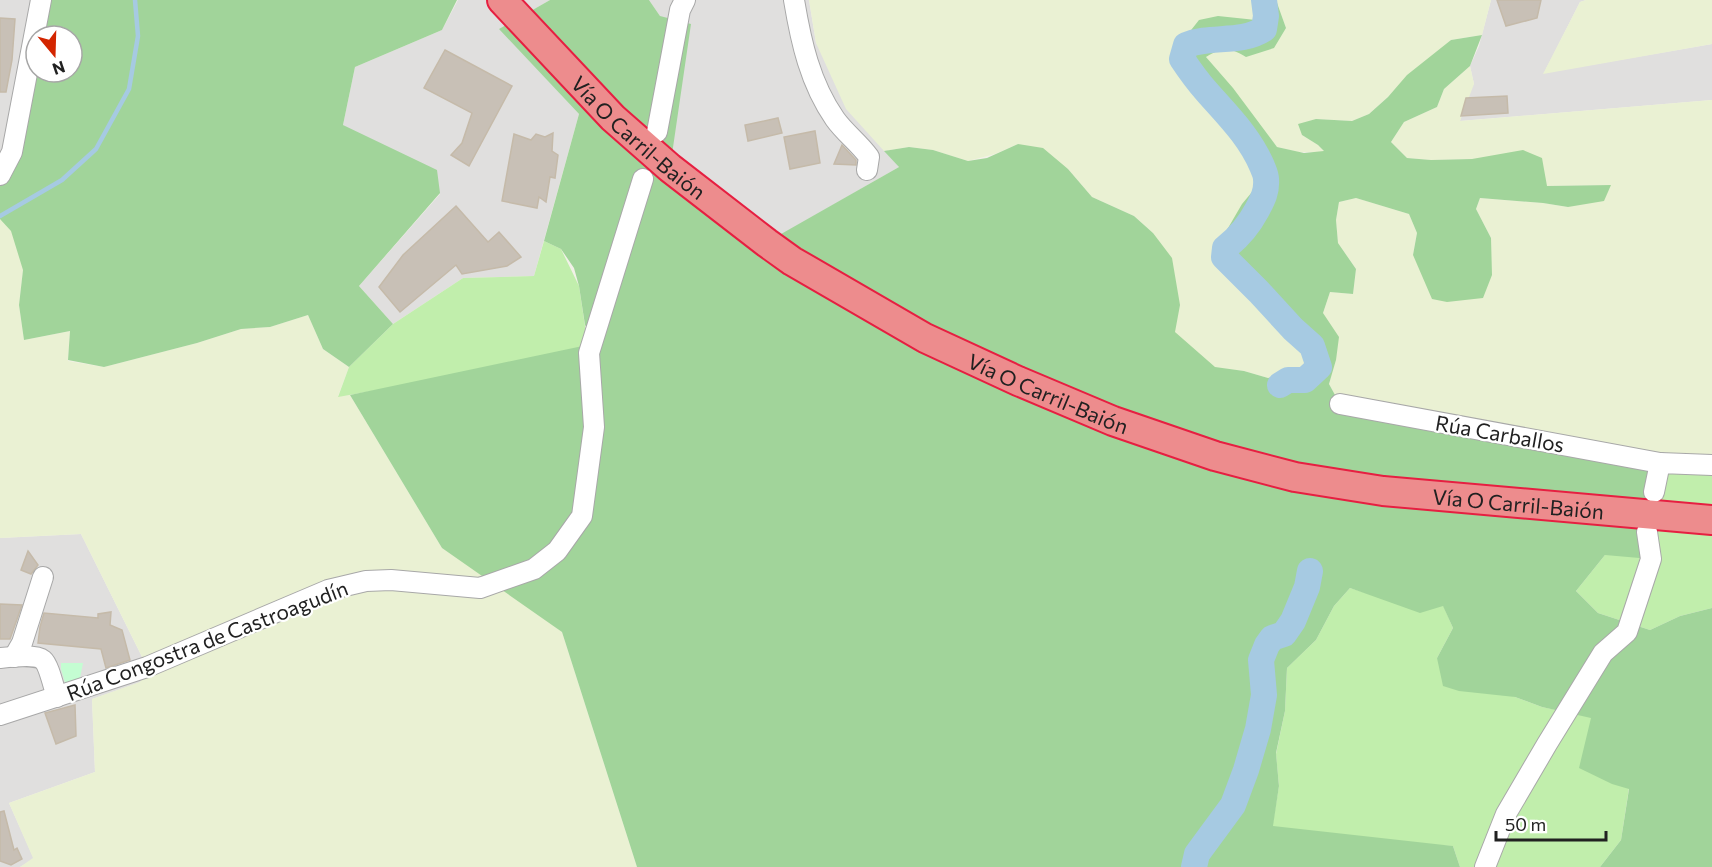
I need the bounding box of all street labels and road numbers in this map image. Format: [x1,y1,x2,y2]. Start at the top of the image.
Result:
street label: Vía O Carril-Baión [567,70,711,204]
street label: Vía O Carril-Baión [964,347,1132,438]
street label: Rúa Carballos [1434,409,1566,457]
street label: Vía O Carril-Baión [1432,483,1605,523]
street label: Rúa Congostra de Castroagudín [63,575,351,705]

